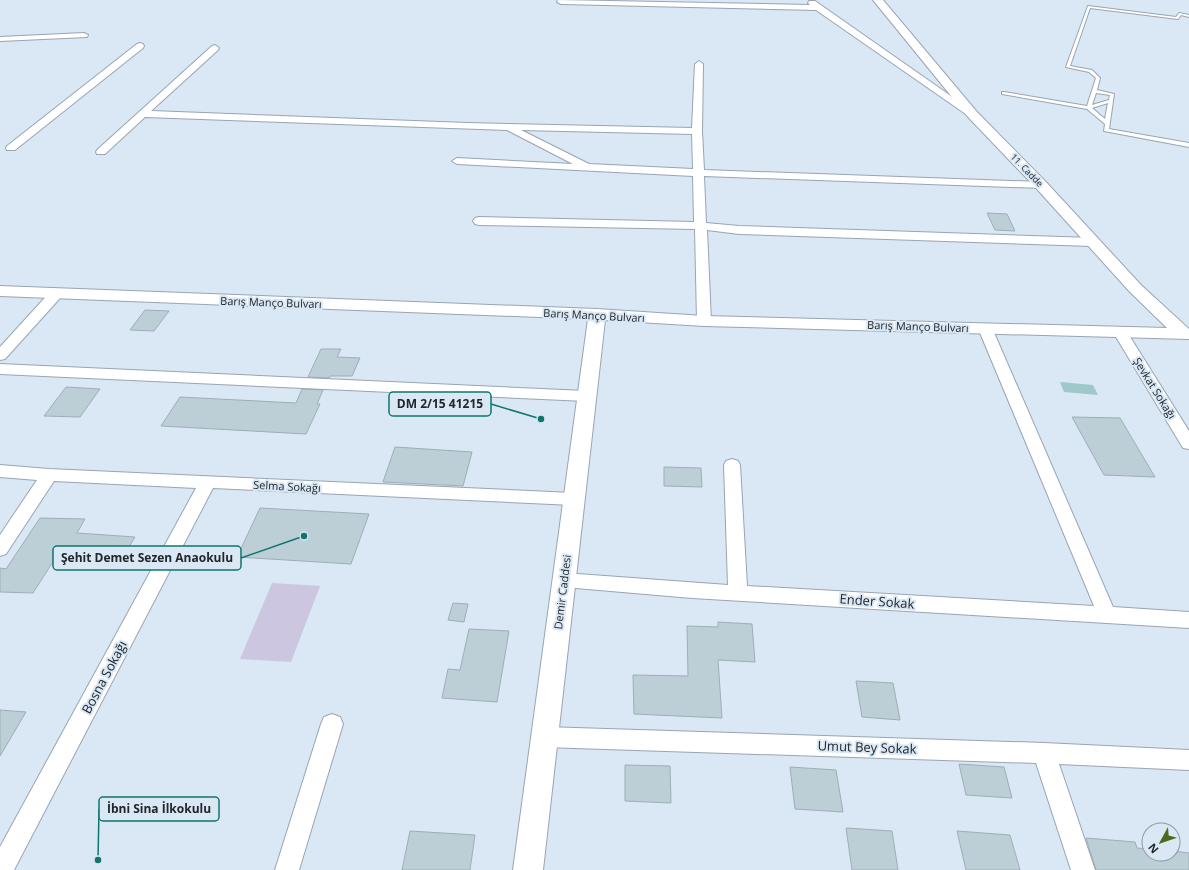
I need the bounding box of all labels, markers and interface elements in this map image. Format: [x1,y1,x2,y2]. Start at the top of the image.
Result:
street label: 11. Cadde [1008,150,1046,190]
street label: Barış Manço Bulvarı [220,293,322,311]
street label: Barış Manço Bulvarı [543,305,645,325]
street label: Barış Manço Bulvarı [867,317,969,335]
street label: Şevkat Sokağı [1130,354,1180,422]
callout: DM 2/15 41215 [389,392,491,416]
text: DM 2/15 41215 [397,395,483,412]
street label: Selma Sokağı [253,477,321,495]
callout: Şehit Demet Sezen Anaokulu [53,546,241,570]
text: Şehit Demet Sezen Anaokulu [61,549,233,566]
street label: Demir Caddesi [550,554,574,630]
street label: Ender Sokak [839,589,915,613]
street label: Bosna Sokağı [77,637,131,717]
street label: Umut Bey Sokak [817,736,917,758]
callout: İbni Sina İlkokulu [99,797,219,821]
text: İbni Sina İlkokulu [107,800,211,817]
north arrow [1141,822,1181,862]
text: N [1144,840,1162,857]

